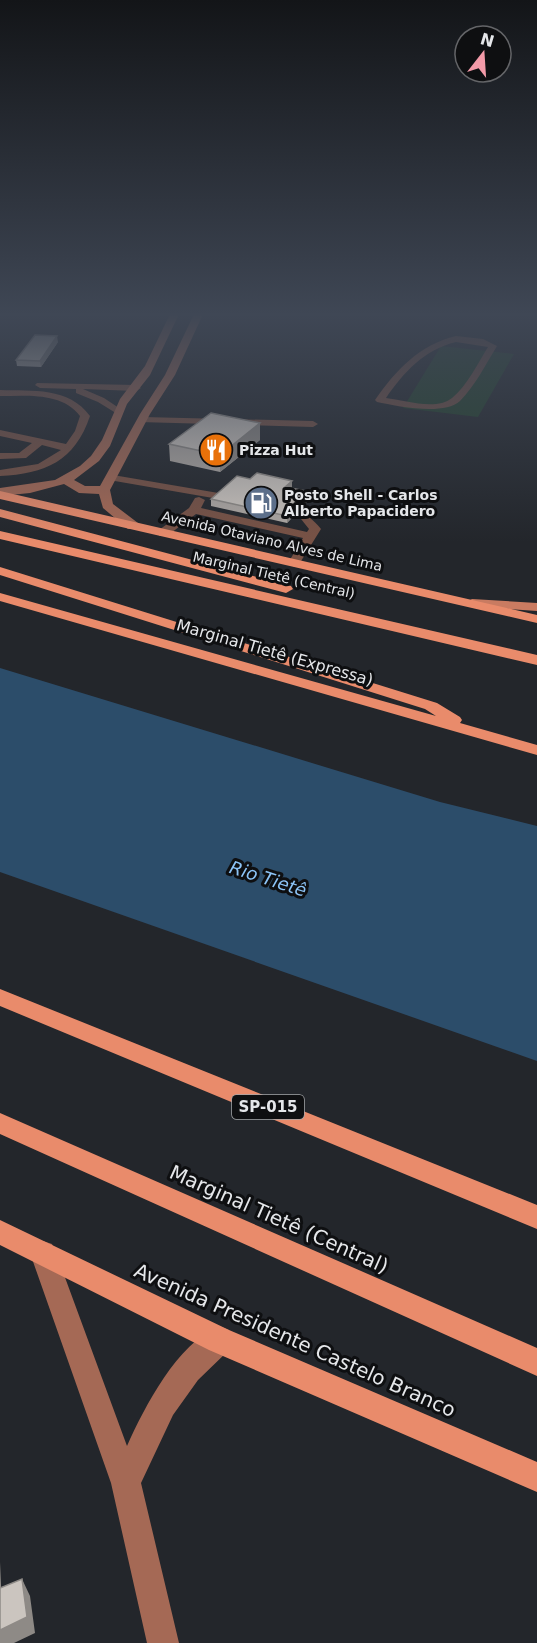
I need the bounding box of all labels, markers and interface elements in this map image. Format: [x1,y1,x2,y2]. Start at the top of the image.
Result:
north arrow [453,24,513,84]
text: N [478,29,496,51]
restaurant icon: Pizza Hut [198,432,234,468]
place label: Pizza Hut [239,442,313,458]
fuel station icon: Posto Shell - Carlos Alberto Papacidero [243,485,279,521]
place label: Posto Shell - Carlos Alberto Papacidero [284,487,437,519]
street label: Avenida Otaviano Alves de Lima [160,508,384,574]
street label: Marginal Tietê (Central) [191,549,357,601]
street label: Marginal Tietê (Expressa) [174,615,375,690]
water label: Rio Tietê [227,856,309,901]
road number: SP-015 [232,1095,304,1119]
street label: Marginal Tietê (Central) [166,1160,392,1278]
street label: Avenida Presidente Castelo Branco [131,1258,459,1422]

